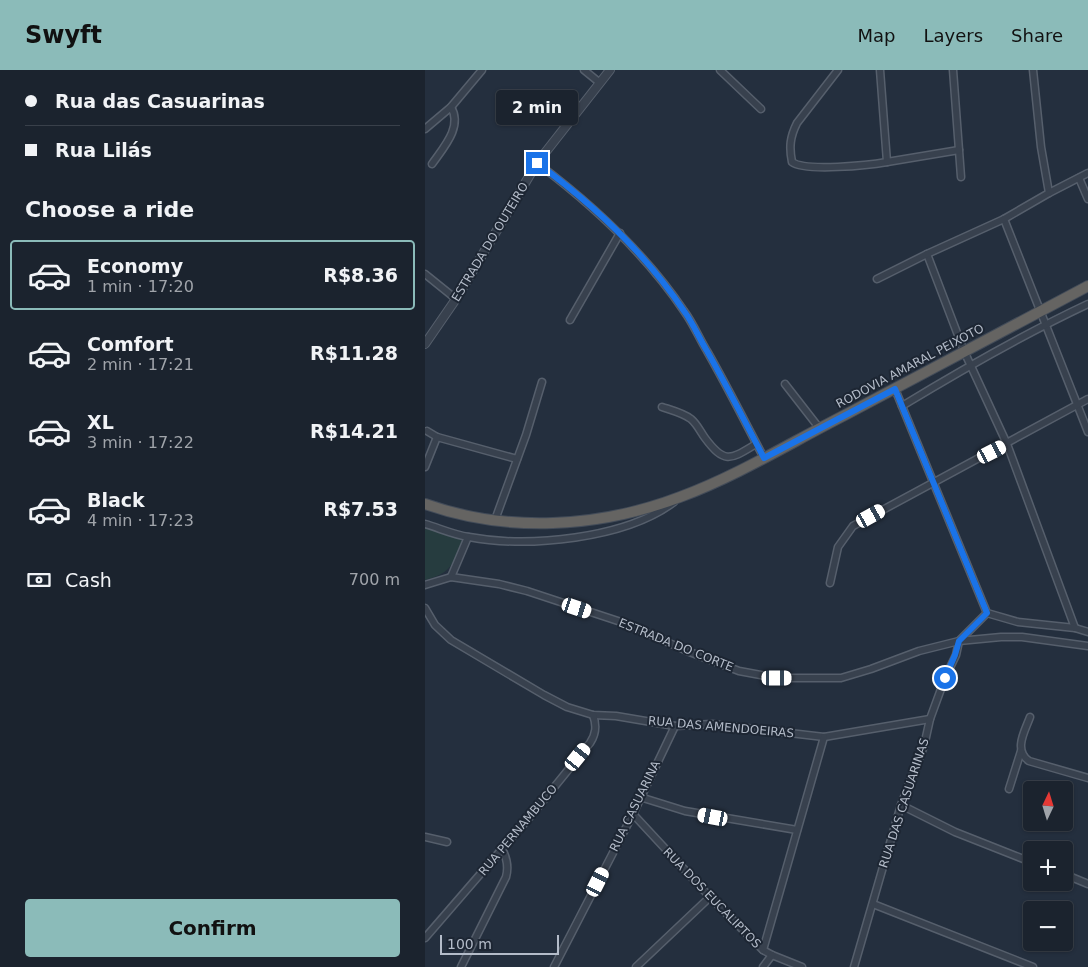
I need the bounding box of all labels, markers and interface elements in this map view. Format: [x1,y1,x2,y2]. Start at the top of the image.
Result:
text: Swyft [25,21,102,49]
text: Map [857,25,895,46]
text: Layers [923,25,983,46]
text: Share [1011,25,1063,46]
text: Rua das Casuarinas [55,90,265,112]
callout: 2 min [496,91,578,126]
text: 2 min [512,98,562,117]
text: Rua Lilás [55,139,152,161]
route end [526,152,548,174]
street label: ESTRADA DO OUTEIRO [449,180,531,304]
text: Choose a ride [25,197,194,222]
icon: car [27,253,72,298]
text: Economy [87,255,183,277]
text: R$8.36 [323,264,398,286]
text: 1 min · 17:20 [87,277,194,296]
street label: RODOVIA AMARAL PEIXOTO [834,321,986,411]
icon: car [27,331,72,376]
text: Comfort [87,333,174,355]
text: R$11.28 [310,342,398,364]
text: 2 min · 17:21 [87,355,194,374]
icon: car [27,409,72,454]
text: XL [87,411,114,433]
text: R$14.21 [310,420,398,442]
text: 3 min · 17:22 [87,433,194,452]
car [975,439,1008,465]
icon: car [27,487,72,532]
text: Black [87,489,145,511]
text: R$7.53 [323,498,398,520]
car [854,502,887,530]
text: 4 min · 17:23 [87,511,194,530]
icon: cash [25,566,53,594]
text: Cash [65,569,112,591]
text: 700 m [349,570,400,589]
car [560,596,593,620]
street label: ESTRADA DO CORTE [617,616,735,674]
route start [934,667,956,689]
car [762,671,792,686]
street label: RUA DAS AMENDOEIRAS [647,714,795,740]
street label: RUA DAS CASUARINAS [876,736,932,870]
car [562,741,593,773]
street label: RUA CASUARINA [607,758,663,854]
north arrow [1023,781,1073,831]
map controls [1023,781,1073,951]
street label: RUA PERNAMBUCO [476,782,560,878]
car [696,807,729,827]
button: + [1023,841,1073,891]
street label: RUA DOS EUCALIPTOS [660,845,764,951]
car [584,865,611,899]
button: Confirm [25,899,400,957]
button: − [1023,901,1073,951]
scale bar [440,932,559,955]
text: 100 m [447,936,492,952]

